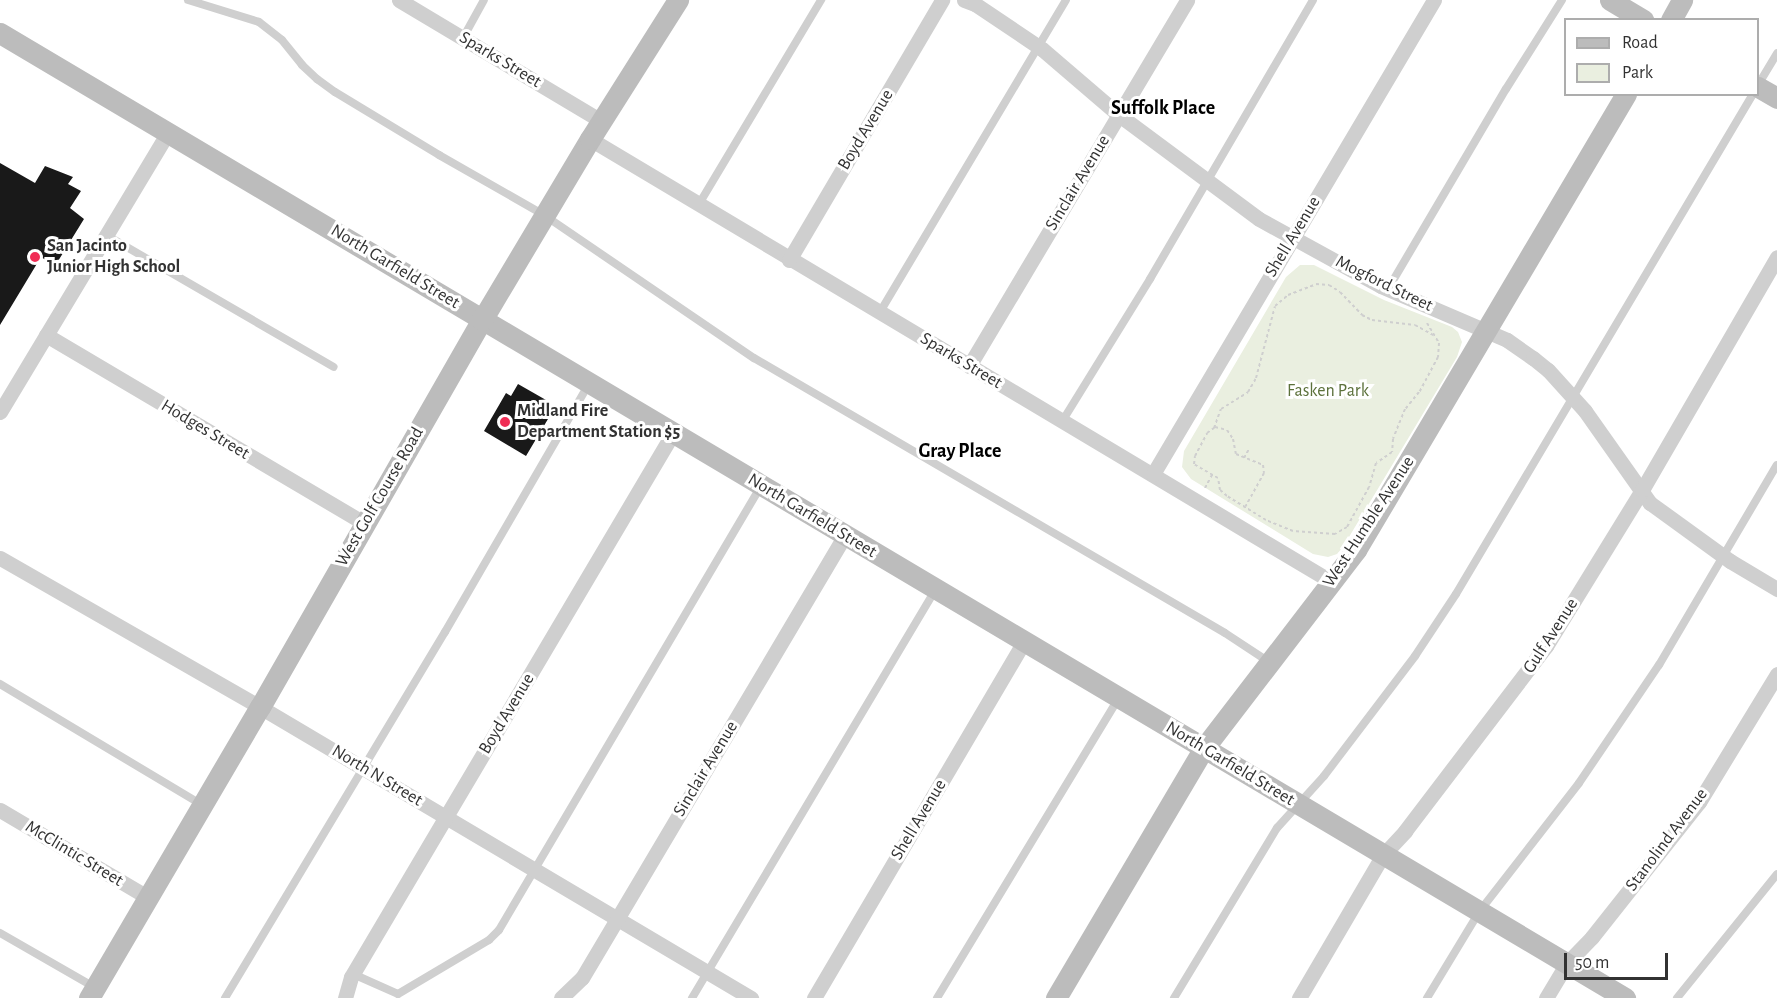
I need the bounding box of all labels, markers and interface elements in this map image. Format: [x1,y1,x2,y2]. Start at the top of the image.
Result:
legend [1564,18,1759,96]
street label: Sparks Street [455,27,545,93]
text: Road [1622,34,1658,52]
text: Park [1622,64,1653,82]
street label: Boyd Avenue [833,86,899,174]
district label: Suffolk Place [1111,96,1215,120]
street label: Sinclair Avenue [1041,131,1115,235]
street label: Shell Avenue [1260,193,1326,281]
street label: North Garfield Street [327,220,463,314]
place label: San Jacinto Junior High School [47,236,180,278]
marker: San Jacinto Junior High School [28,250,42,264]
street label: Mogford Street [1332,251,1436,317]
street label: Sparks Street [916,328,1006,394]
park label: Fasken Park [1287,380,1369,402]
street label: Hodges Street [157,395,253,465]
place label: Midland Fire Department Station $5 [517,401,680,444]
marker: Midland Fire Department Station $5 [498,415,512,429]
street label: West Golf Course Road [331,423,429,571]
district label: Gray Place [919,439,1001,463]
street label: West Humble Avenue [1319,452,1419,592]
street label: North Garfield Street [744,469,880,563]
street label: Gulf Avenue [1519,594,1583,678]
street label: Boyd Avenue [474,670,540,758]
street label: Sinclair Avenue [669,717,743,821]
street label: North Garfield Street [1162,717,1298,811]
street label: North N Street [328,740,426,812]
street label: Shell Avenue [886,776,952,864]
street label: Stanolind Avenue [1621,784,1713,896]
street label: McClintic Street [21,816,127,892]
scale bar [1567,941,1670,979]
text: 50 m [1575,954,1609,972]

